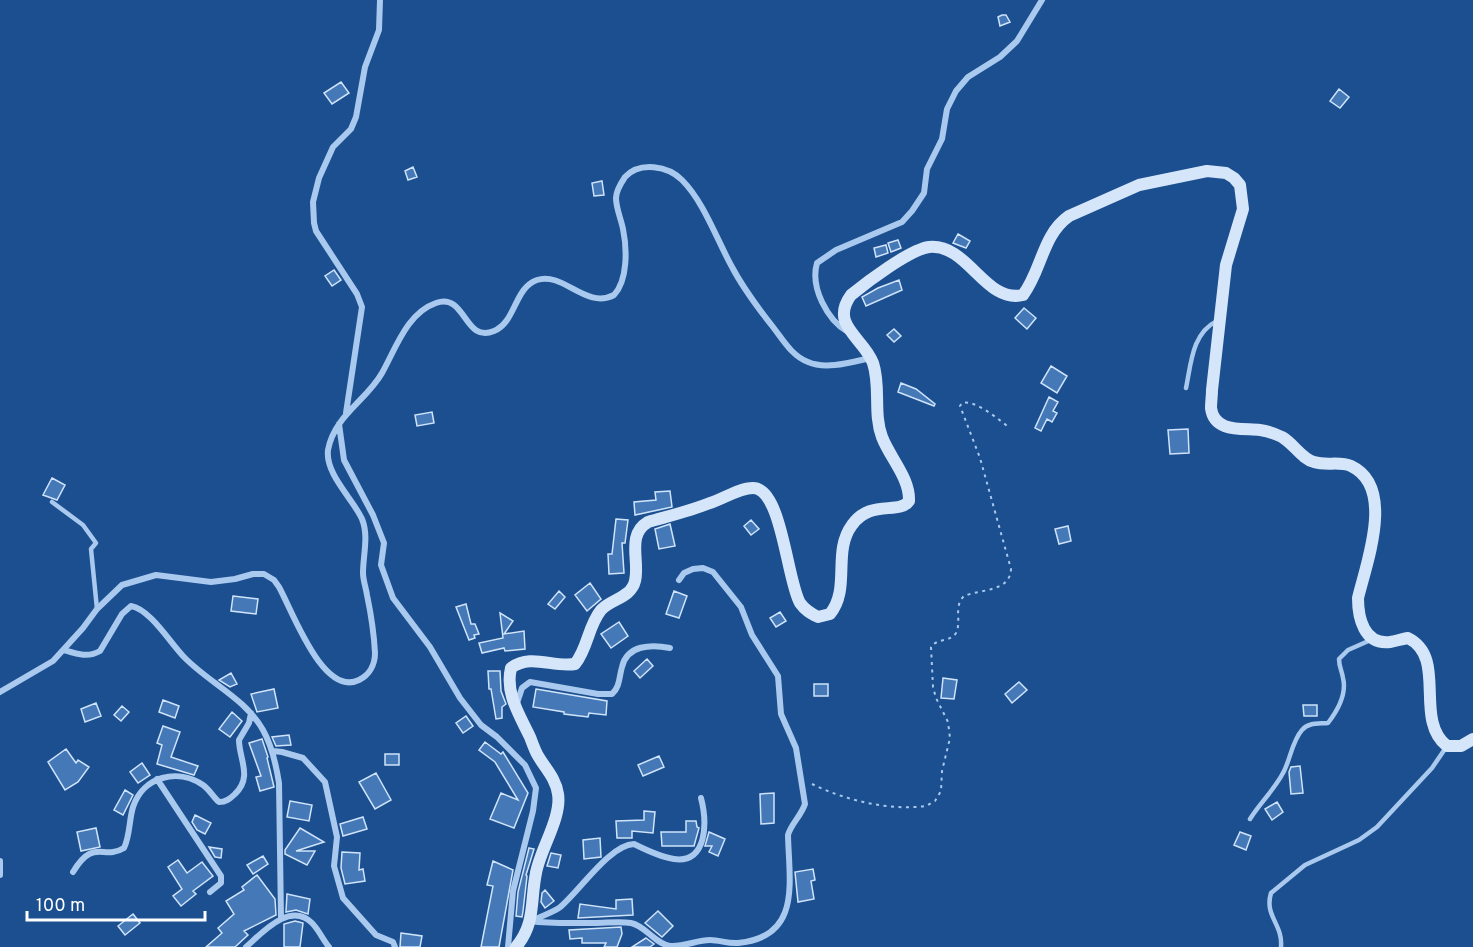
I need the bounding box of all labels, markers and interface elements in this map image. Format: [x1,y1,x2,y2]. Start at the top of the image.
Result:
scale bar [27,884,206,922]
text: 100 m [36,895,85,918]

